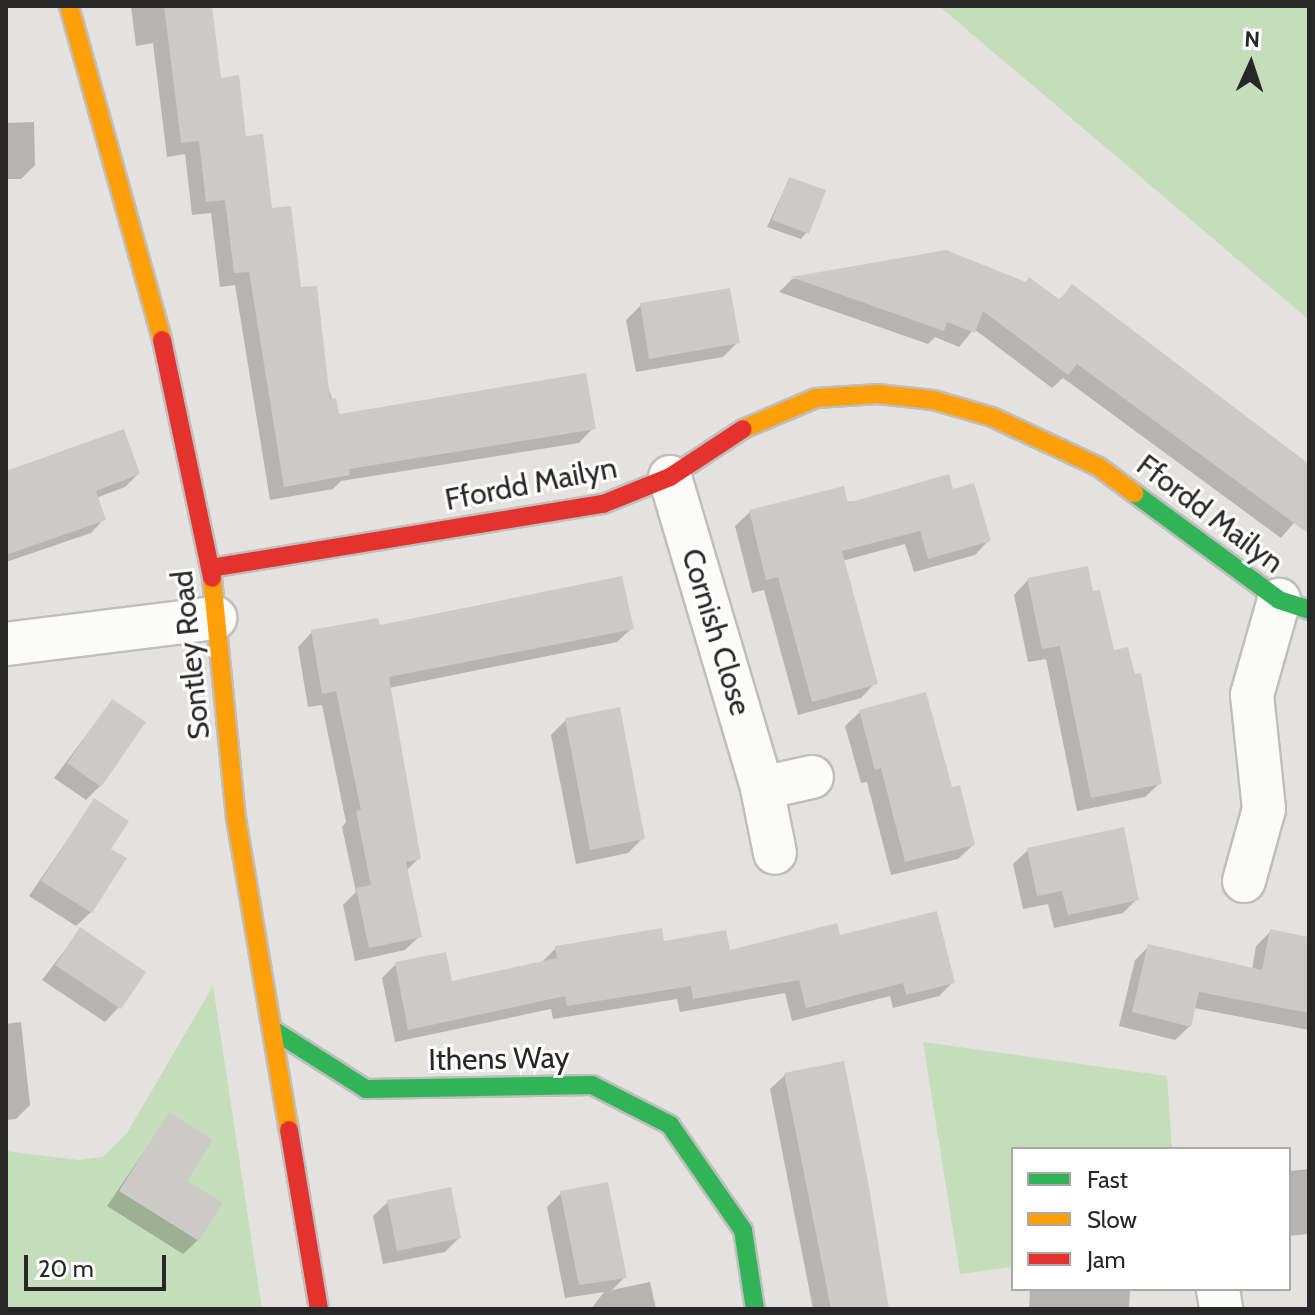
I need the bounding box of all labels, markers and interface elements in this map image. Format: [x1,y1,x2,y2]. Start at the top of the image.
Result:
north arrow [1211,24,1291,104]
text: N [1244,26,1261,53]
street label: Ffordd Mailyn [1130,447,1290,581]
street label: Ffordd Mailyn [442,450,620,518]
street label: Cornish Close [674,544,758,720]
street label: Sontley Road [164,569,218,741]
street label: Ithens Way [428,1040,570,1078]
legend [1011,1147,1291,1291]
text: Fast [1087,1165,1128,1194]
text: Slow [1087,1205,1137,1234]
scale bar [28,1239,170,1289]
text: Jam [1087,1245,1125,1274]
text: 20 m [38,1254,94,1283]

